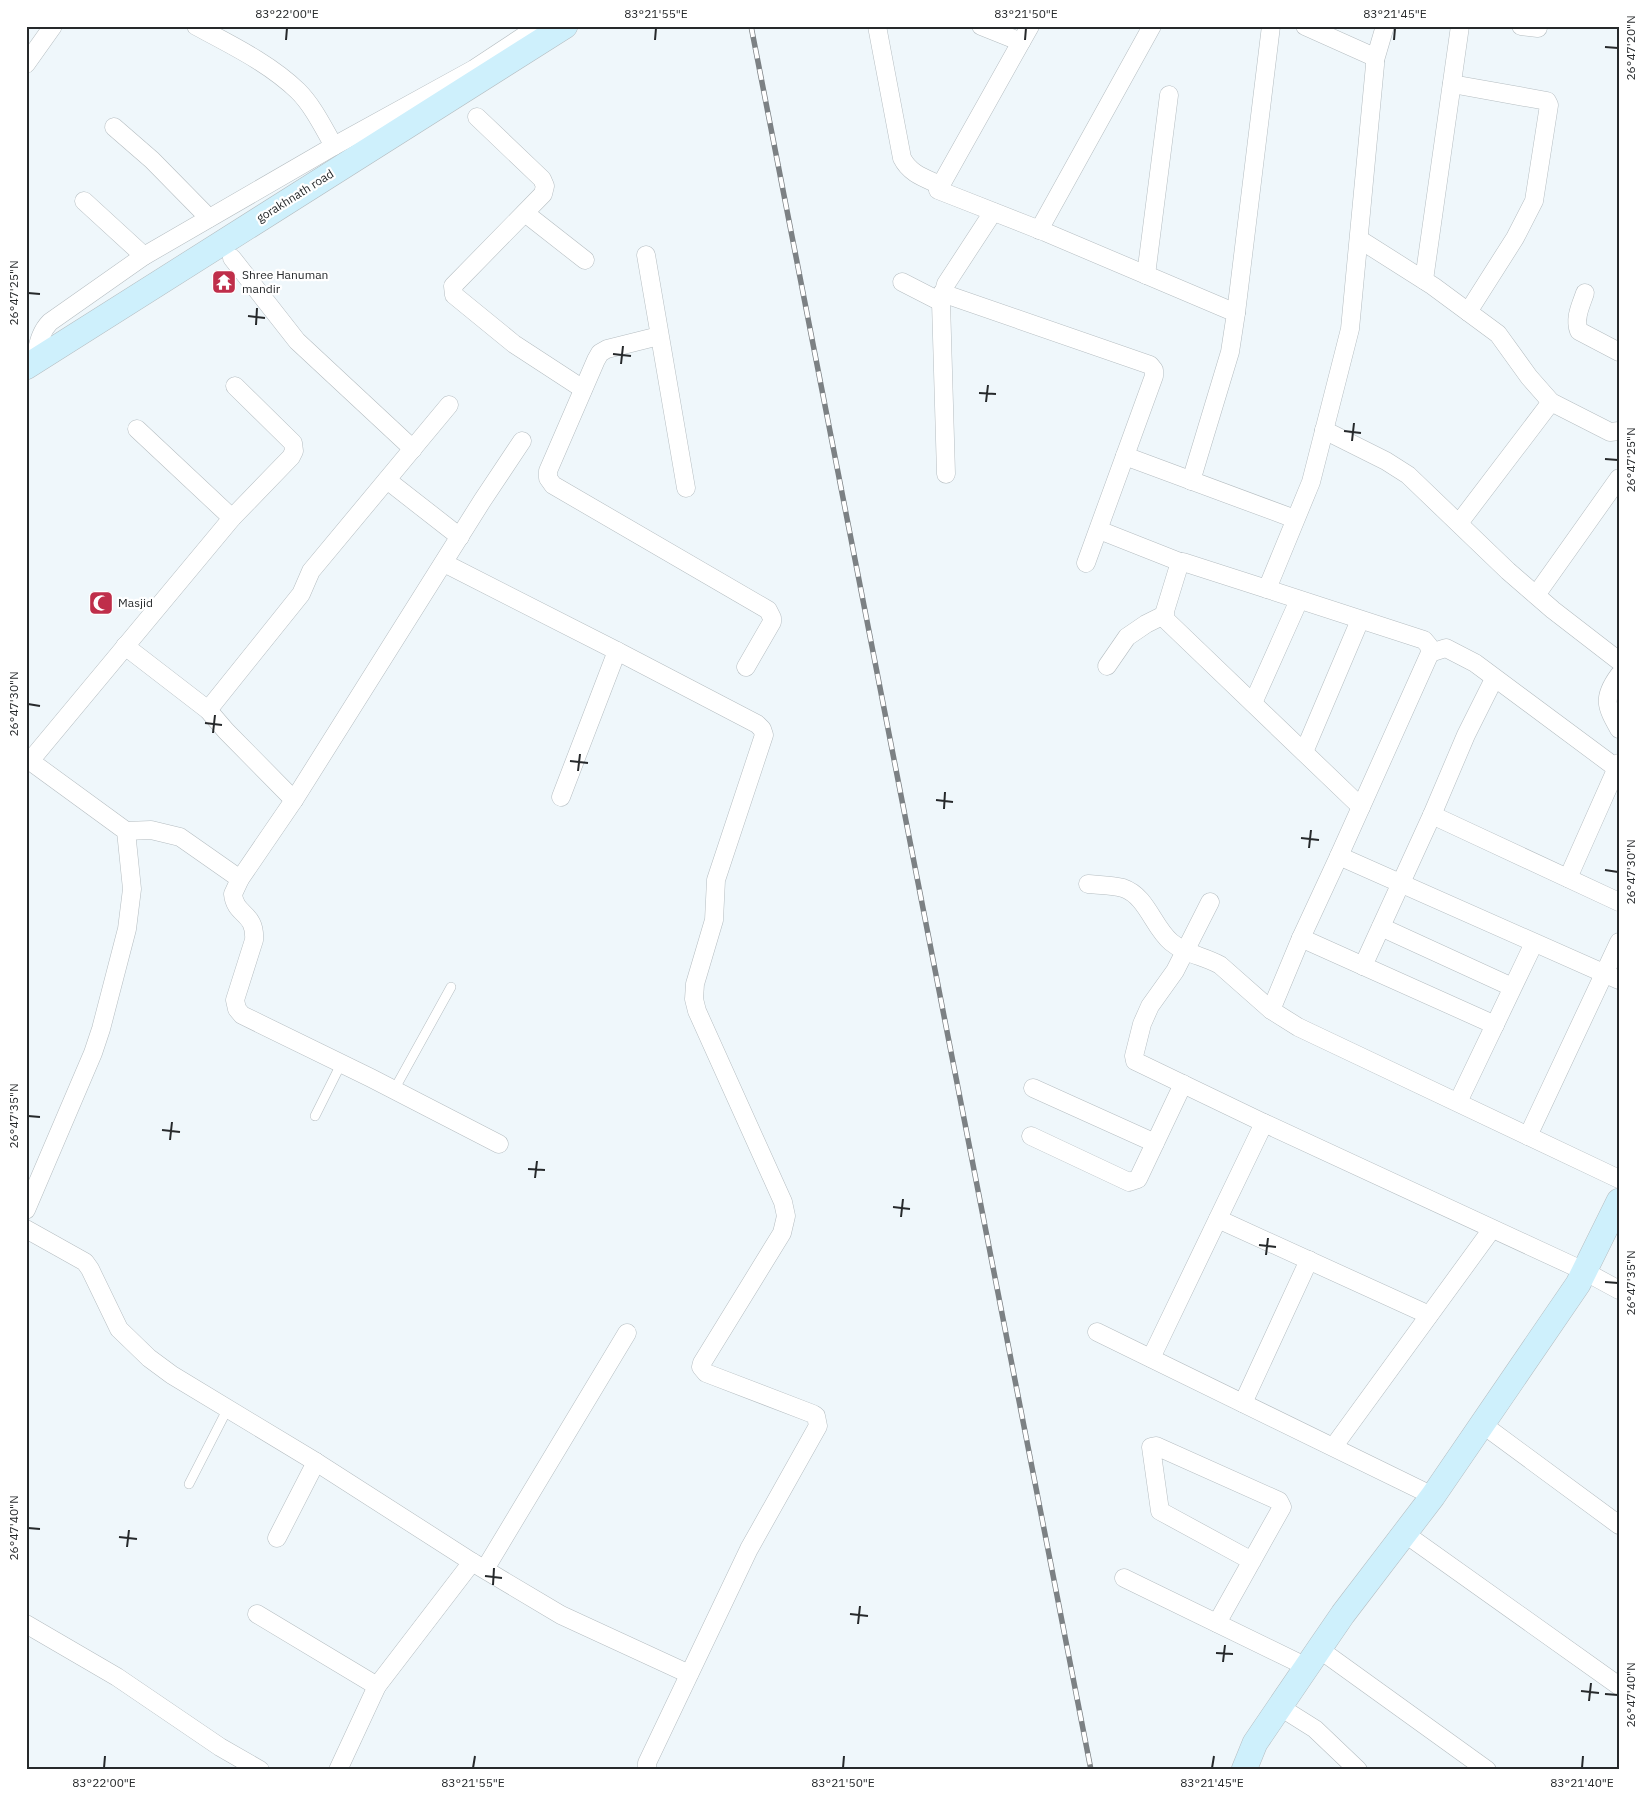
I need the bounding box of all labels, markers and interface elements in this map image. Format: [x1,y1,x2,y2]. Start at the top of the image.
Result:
text: 83°22'00"E [255,6,319,21]
text: 83°21'55"E [624,6,688,21]
text: 83°21'50"E [994,6,1058,21]
text: 83°21'45"E [1363,6,1427,21]
text: 26°47'20"N [1623,15,1638,81]
street label: gorakhnath road [253,166,336,225]
text: 26°47'25"N [6,260,21,326]
place label: Shree Hanuman mandir [242,267,328,296]
temple icon: Shree Hanuman mandir [211,269,237,295]
text: 26°47'25"N [1623,427,1638,493]
mosque icon: Masjid [88,590,114,616]
place label: Masjid [118,595,153,610]
text: 26°47'30"N [6,671,21,737]
text: 26°47'30"N [1623,839,1638,905]
text: 26°47'35"N [6,1083,21,1149]
text: 26°47'35"N [1623,1250,1638,1316]
text: 26°47'40"N [6,1495,21,1561]
text: 26°47'40"N [1623,1662,1638,1728]
text: 83°22'00"E [72,1775,136,1790]
text: 83°21'55"E [441,1775,505,1790]
text: 83°21'50"E [811,1775,875,1790]
text: 83°21'45"E [1180,1775,1244,1790]
text: 83°21'40"E [1550,1775,1614,1790]

